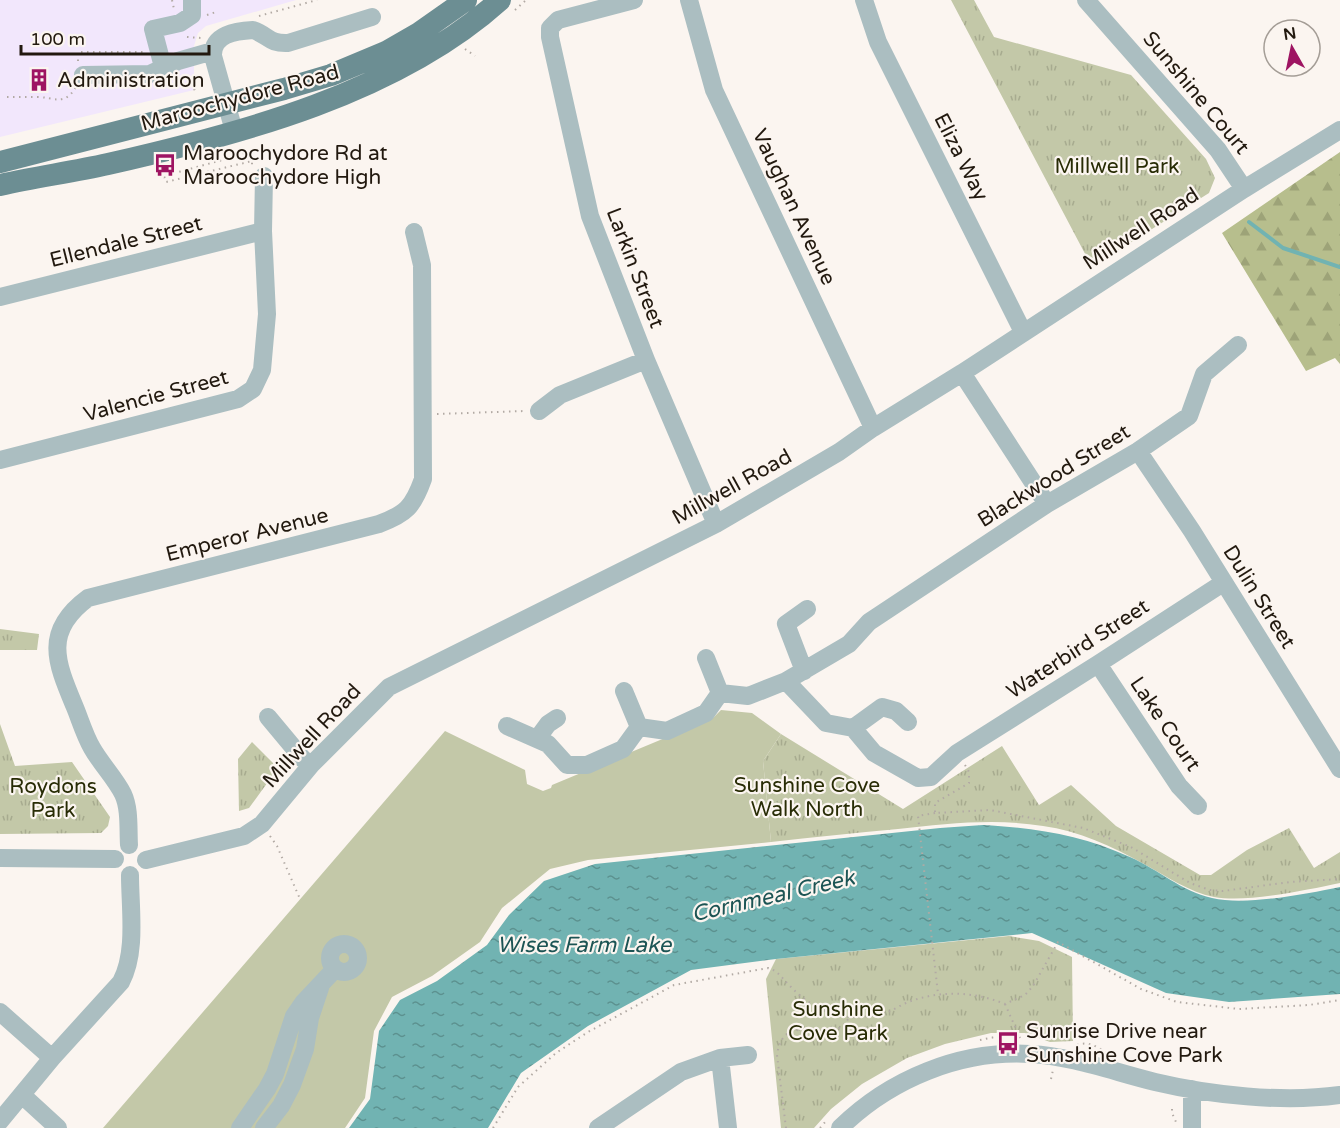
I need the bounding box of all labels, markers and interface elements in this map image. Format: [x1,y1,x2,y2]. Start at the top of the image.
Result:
scale bar [21,18,208,56]
north arrow [1262,18,1322,78]
text: N [1282,23,1298,45]
street label: Sunshine Court [1137,27,1255,159]
text: 100 m [30,28,85,50]
street label: Maroochydore Road [138,60,342,136]
building icon: Administration [26,67,52,93]
place label: Administration [57,68,205,93]
street label: Eliza Way [928,109,994,205]
street label: Vaughan Avenue [747,125,841,289]
place label: Maroochydore Rd at Maroochydore High [183,141,388,190]
bus stop icon: Maroochydore Rd at Maroochydore High [152,152,178,178]
park label: Millwell Park [1055,154,1179,179]
street label: Millwell Road [1078,182,1204,276]
street label: Larkin Street [601,204,669,332]
street label: Ellendale Street [47,211,205,273]
street label: Valencie Street [81,365,231,427]
street label: Blackwood Street [973,419,1135,533]
street label: Millwell Road [668,444,796,530]
street label: Emperor Avenue [163,503,331,567]
street label: Dulin Street [1217,541,1301,653]
street label: Waterbird Street [1002,594,1154,704]
street label: Lake Court [1124,672,1206,776]
street label: Millwell Road [258,679,366,793]
park label: Sunshine Cove Walk North [734,773,880,822]
park label: Roydons Park [9,774,97,823]
water label: Cornmeal Creek [689,864,859,927]
water label: Wises Farm Lake [497,932,673,958]
park label: Sunshine Cove Park [788,997,888,1046]
place label: Sunrise Drive near Sunshine Cove Park [1026,1019,1223,1068]
bus stop icon: Sunrise Drive near Sunshine Cove Park [995,1030,1021,1056]

